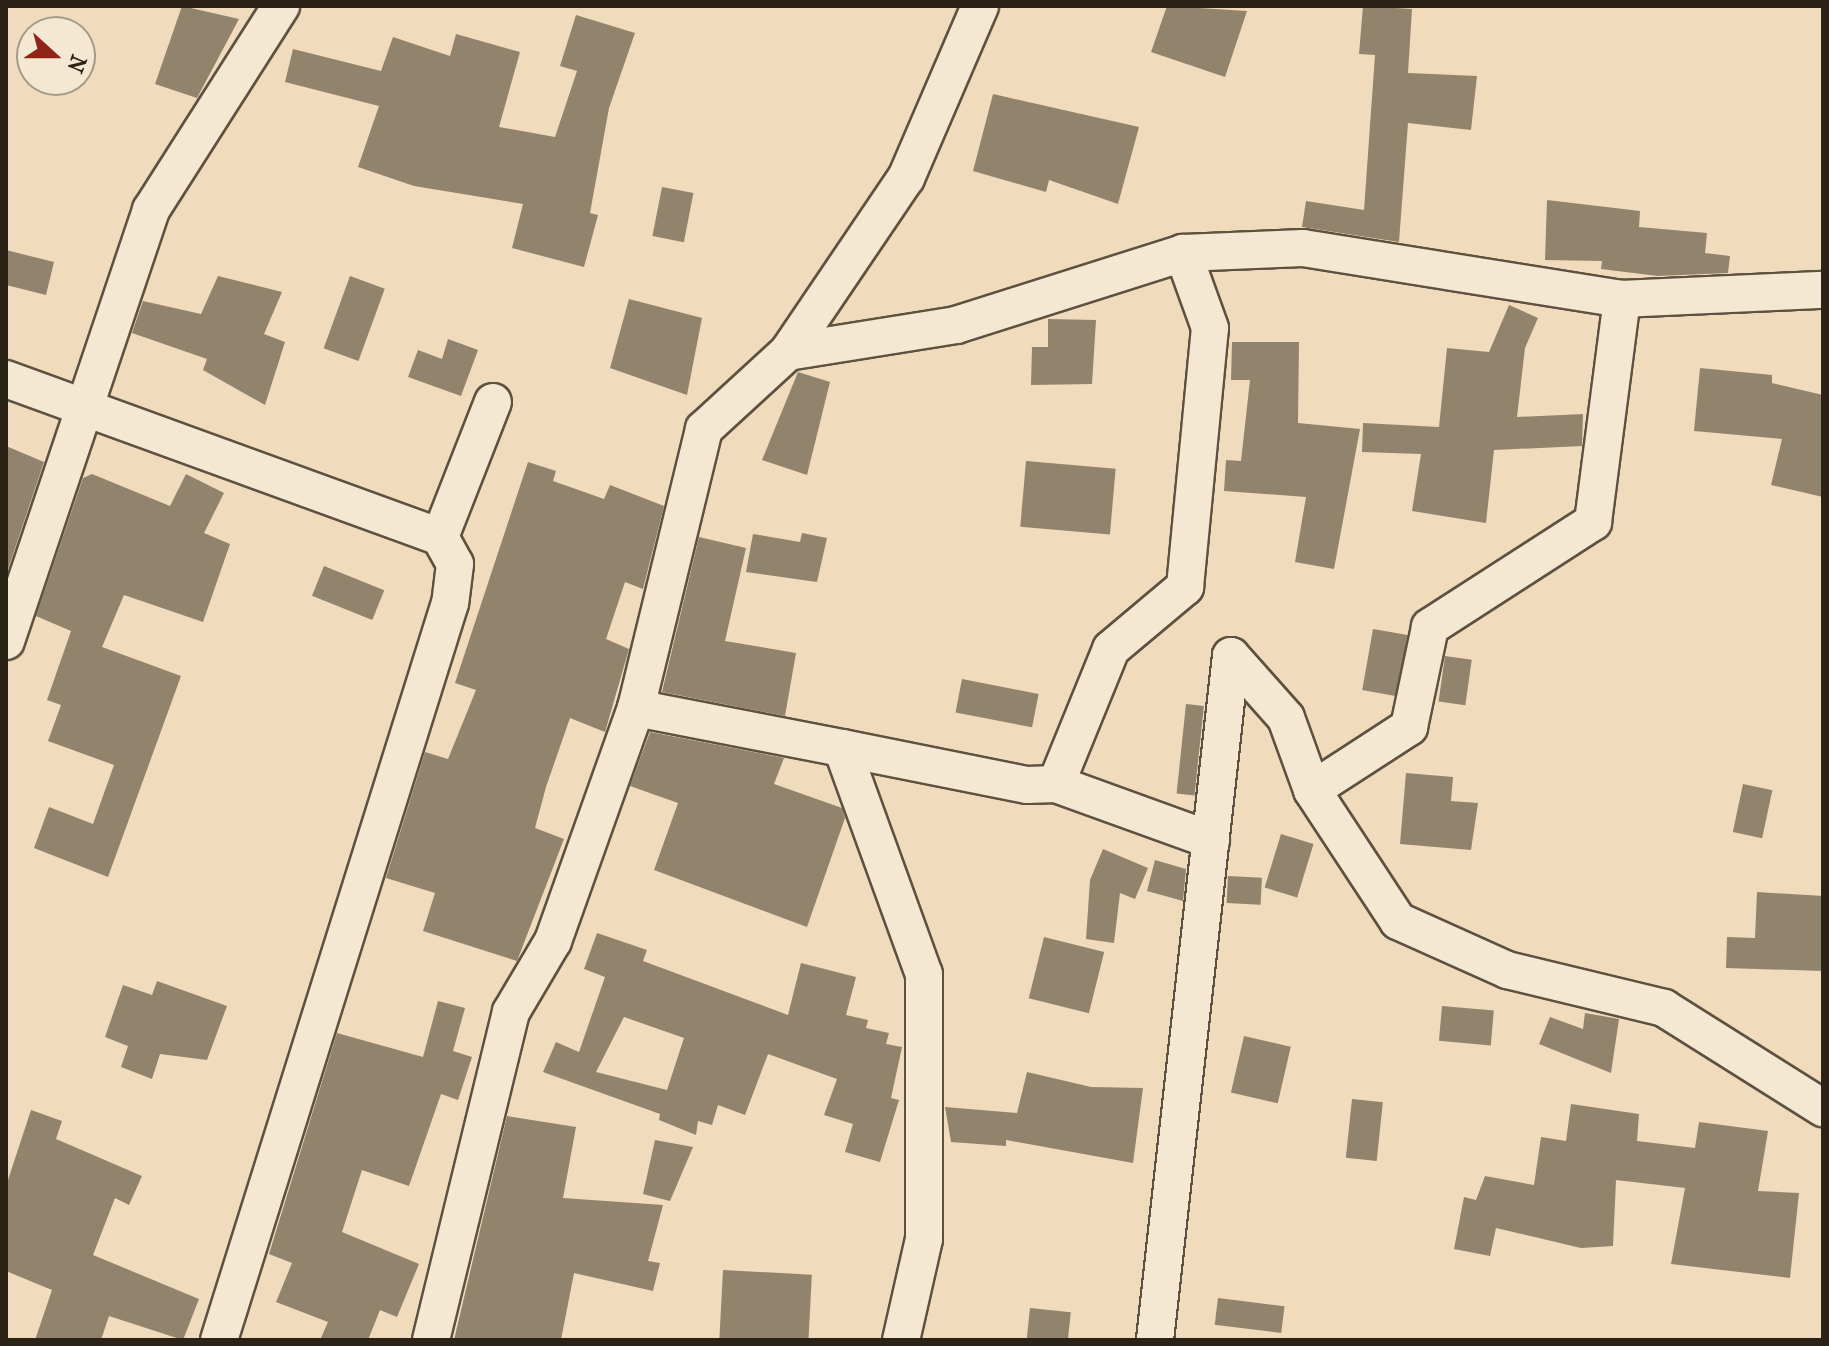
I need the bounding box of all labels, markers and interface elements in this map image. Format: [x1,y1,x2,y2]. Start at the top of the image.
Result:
north arrow [16,16,96,96]
text: N [61,51,92,76]

